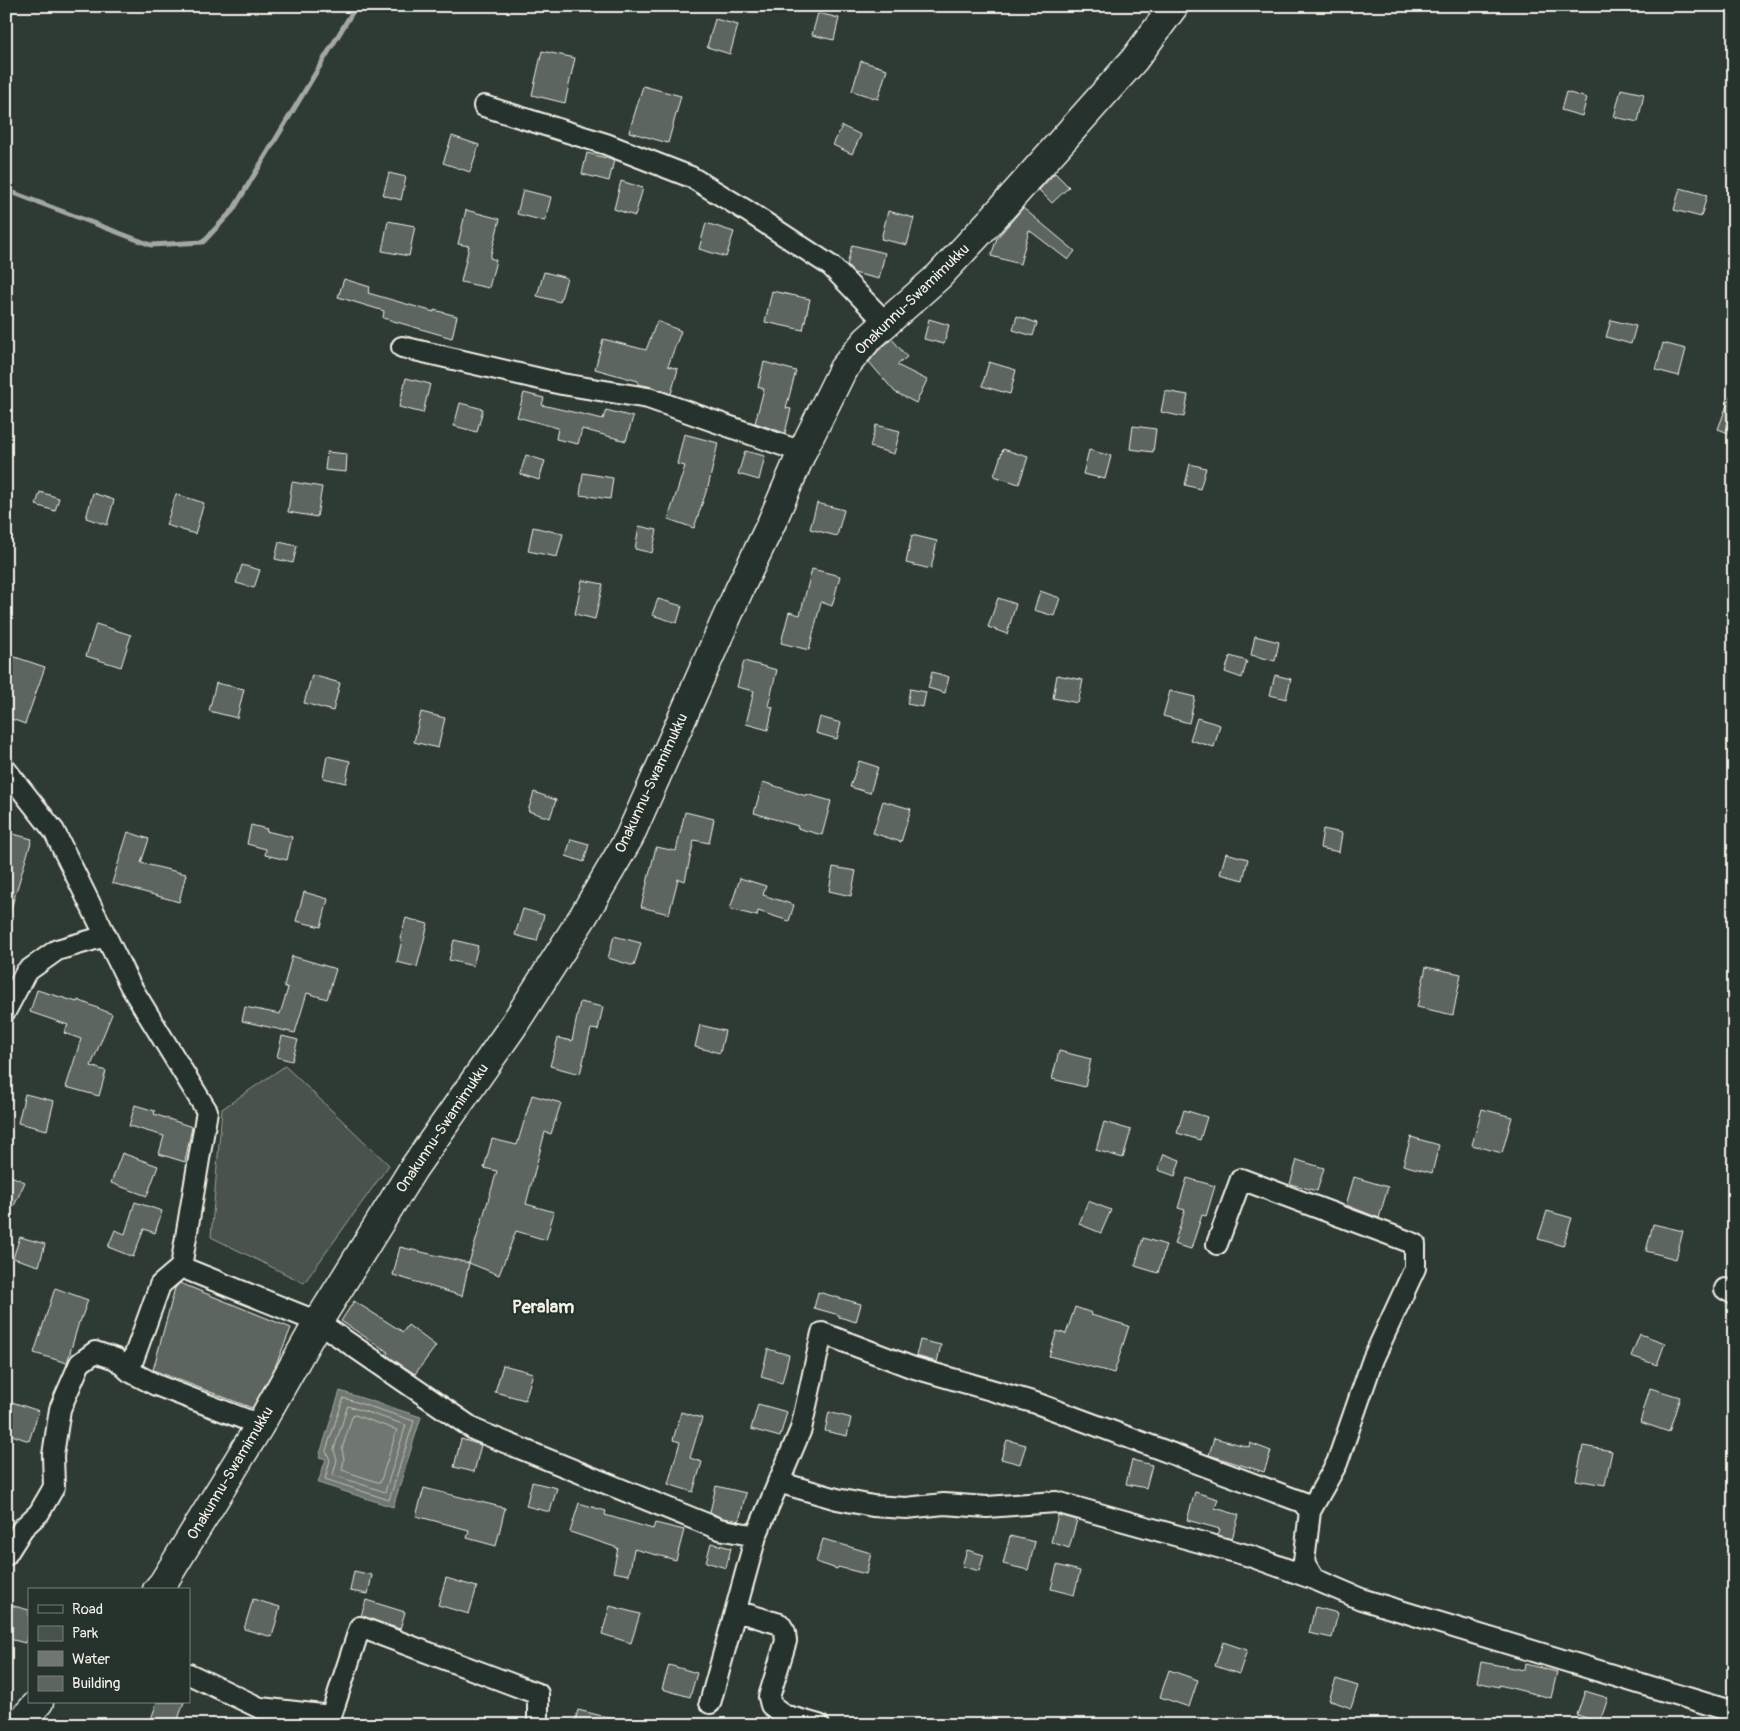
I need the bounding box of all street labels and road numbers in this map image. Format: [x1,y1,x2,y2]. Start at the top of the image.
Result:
street label: Onakunnu-Swamimukku [851,240,974,359]
street label: Onakunnu-Swamimukku [611,710,692,856]
street label: Onakunnu-Swamimukku [392,1060,493,1197]
street label: Onakunnu-Swamimukku [183,1403,278,1543]

